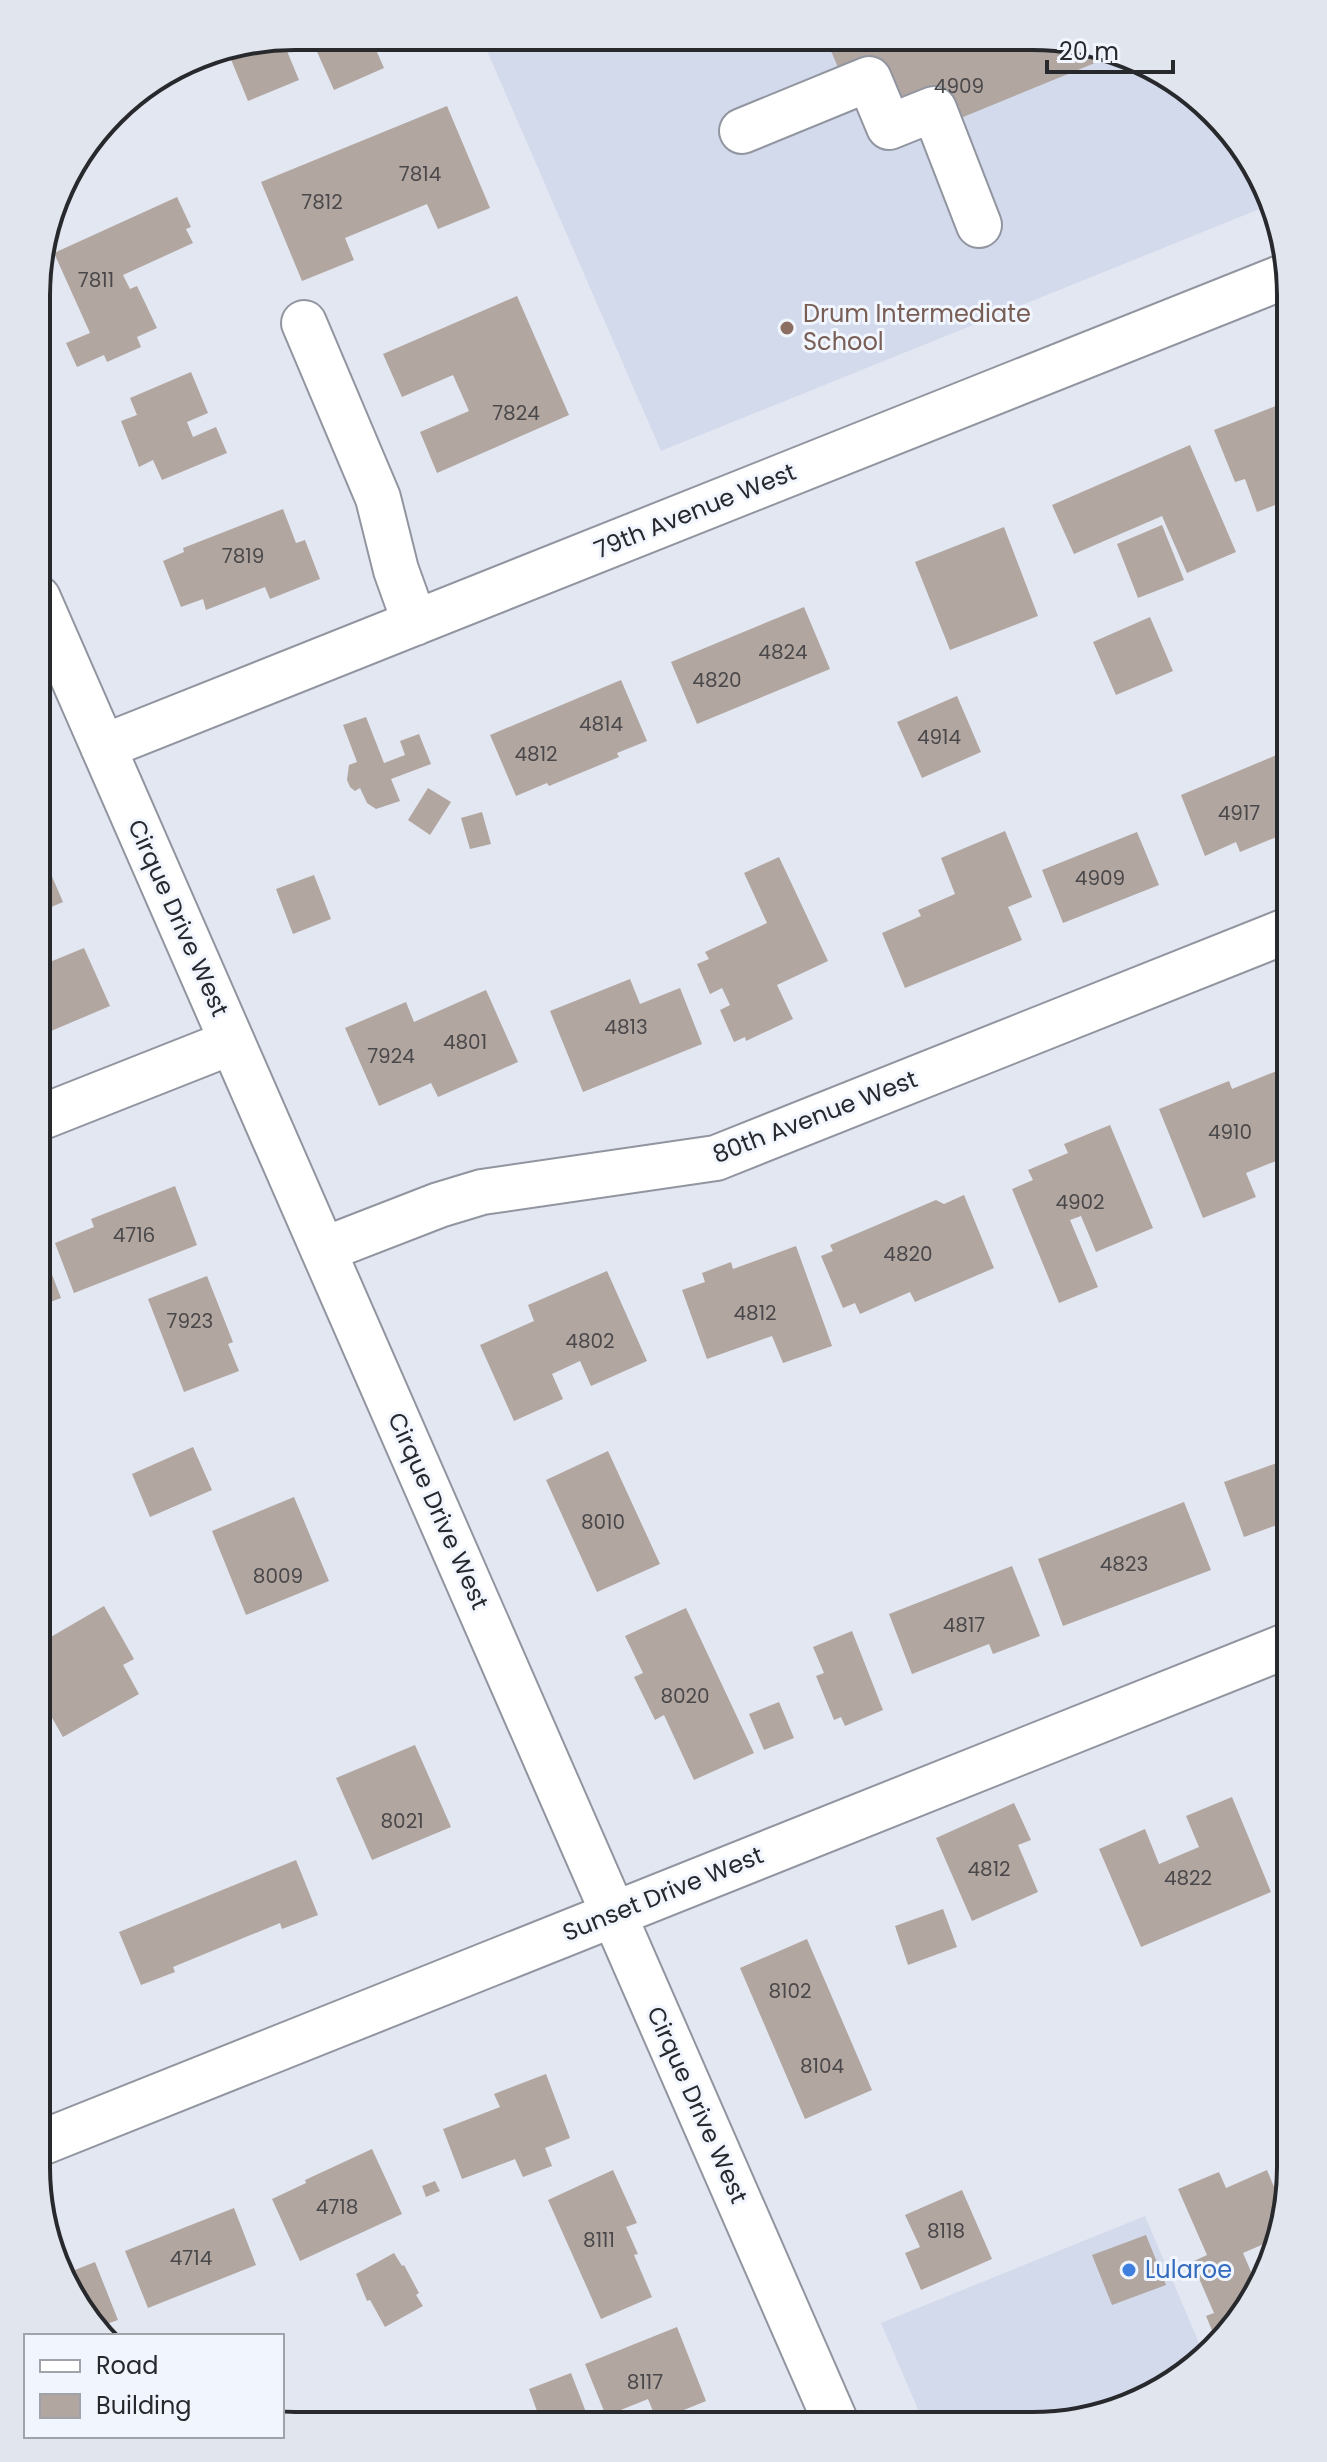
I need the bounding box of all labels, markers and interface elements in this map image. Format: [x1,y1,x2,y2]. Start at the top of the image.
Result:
scale bar [1047,24,1173,74]
text: 20 m [1059,35,1119,68]
house number: 4909 [934,72,984,100]
house number: 7814 [399,160,441,188]
house number: 7812 [301,188,343,216]
house number: 7811 [78,266,114,294]
place label: Drum Intermediate School [803,297,1031,358]
marker: Drum Intermediate School [778,319,796,337]
house number: 7824 [492,399,540,427]
street label: 79th Avenue West [589,455,801,566]
house number: 7819 [222,542,264,570]
house number: 4824 [758,638,808,666]
house number: 4820 [692,666,742,694]
house number: 4814 [579,710,623,738]
house number: 4914 [917,723,961,751]
house number: 4812 [514,740,558,768]
house number: 4917 [1218,799,1260,827]
street label: Cirque Drive West [120,814,237,1022]
house number: 4909 [1075,864,1125,892]
house number: 4813 [604,1013,648,1041]
house number: 4801 [443,1028,487,1056]
house number: 7924 [367,1042,415,1070]
street label: 80th Avenue West [708,1062,922,1171]
house number: 4910 [1208,1118,1252,1146]
house number: 4902 [1055,1188,1105,1216]
house number: 4716 [113,1221,155,1249]
house number: 4820 [883,1240,933,1268]
house number: 4812 [733,1299,777,1327]
house number: 7923 [167,1307,213,1335]
house number: 4802 [565,1327,615,1355]
street label: Cirque Drive West [380,1407,497,1615]
house number: 8010 [581,1508,625,1536]
house number: 4823 [1100,1550,1148,1578]
house number: 8009 [253,1562,303,1590]
house number: 4817 [943,1611,985,1639]
house number: 8020 [660,1682,710,1710]
house number: 8021 [380,1807,424,1835]
street label: Sunset Drive West [558,1838,768,1949]
house number: 4812 [967,1855,1011,1883]
house number: 4822 [1164,1864,1212,1892]
house number: 8102 [768,1977,812,2005]
street label: Cirque Drive West [639,2001,756,2209]
house number: 8104 [800,2052,844,2080]
house number: 4718 [316,2193,358,2221]
house number: 8118 [927,2217,965,2245]
house number: 8111 [583,2226,615,2254]
house number: 4714 [170,2244,212,2272]
place label: Lularoe [1145,2253,1232,2286]
marker: Lularoe [1120,2261,1138,2279]
legend [24,2334,284,2438]
text: Road [96,2349,158,2382]
house number: 8117 [627,2368,663,2396]
text: Building [96,2389,192,2422]

